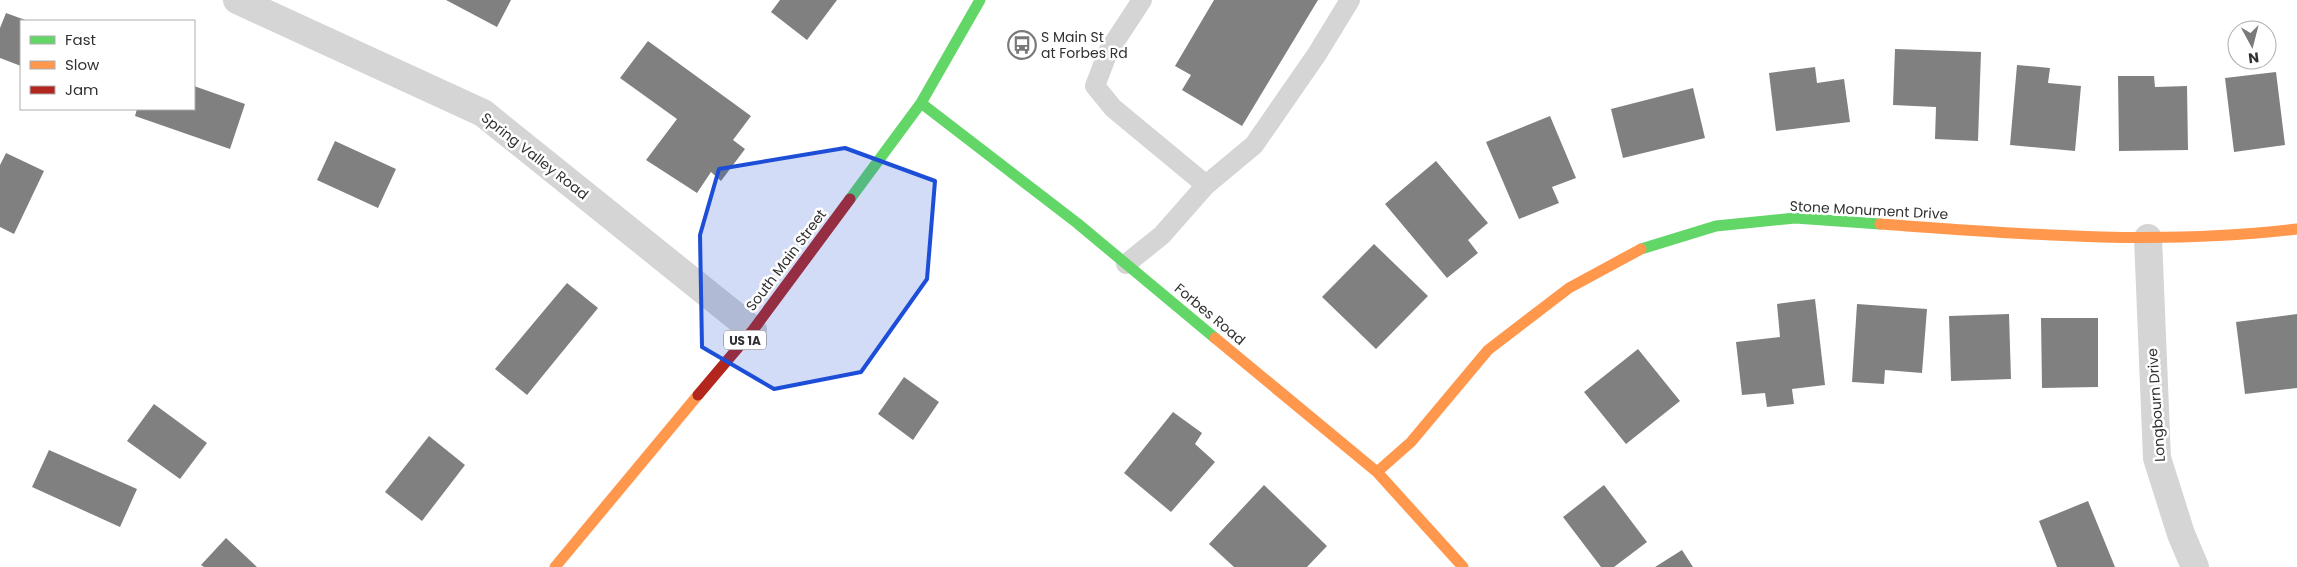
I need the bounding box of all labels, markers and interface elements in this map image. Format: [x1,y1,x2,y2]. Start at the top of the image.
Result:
legend [20,20,195,110]
north arrow [2227,20,2277,70]
place label: S Main St at Forbes Rd [1041,27,1128,63]
text: Fast [65,29,96,50]
bus stop icon: S Main St at Forbes Rd [1007,30,1037,60]
text: N [2247,47,2260,68]
text: Slow [65,54,100,75]
text: Jam [65,79,99,100]
street label: Spring Valley Road [477,108,593,204]
street label: Stone Monument Drive [1789,196,1949,224]
street label: South Main Street [741,205,831,315]
street label: Forbes Road [1170,278,1250,350]
road number: US 1A [724,330,766,350]
street label: Longbourn Drive [2142,347,2170,462]

